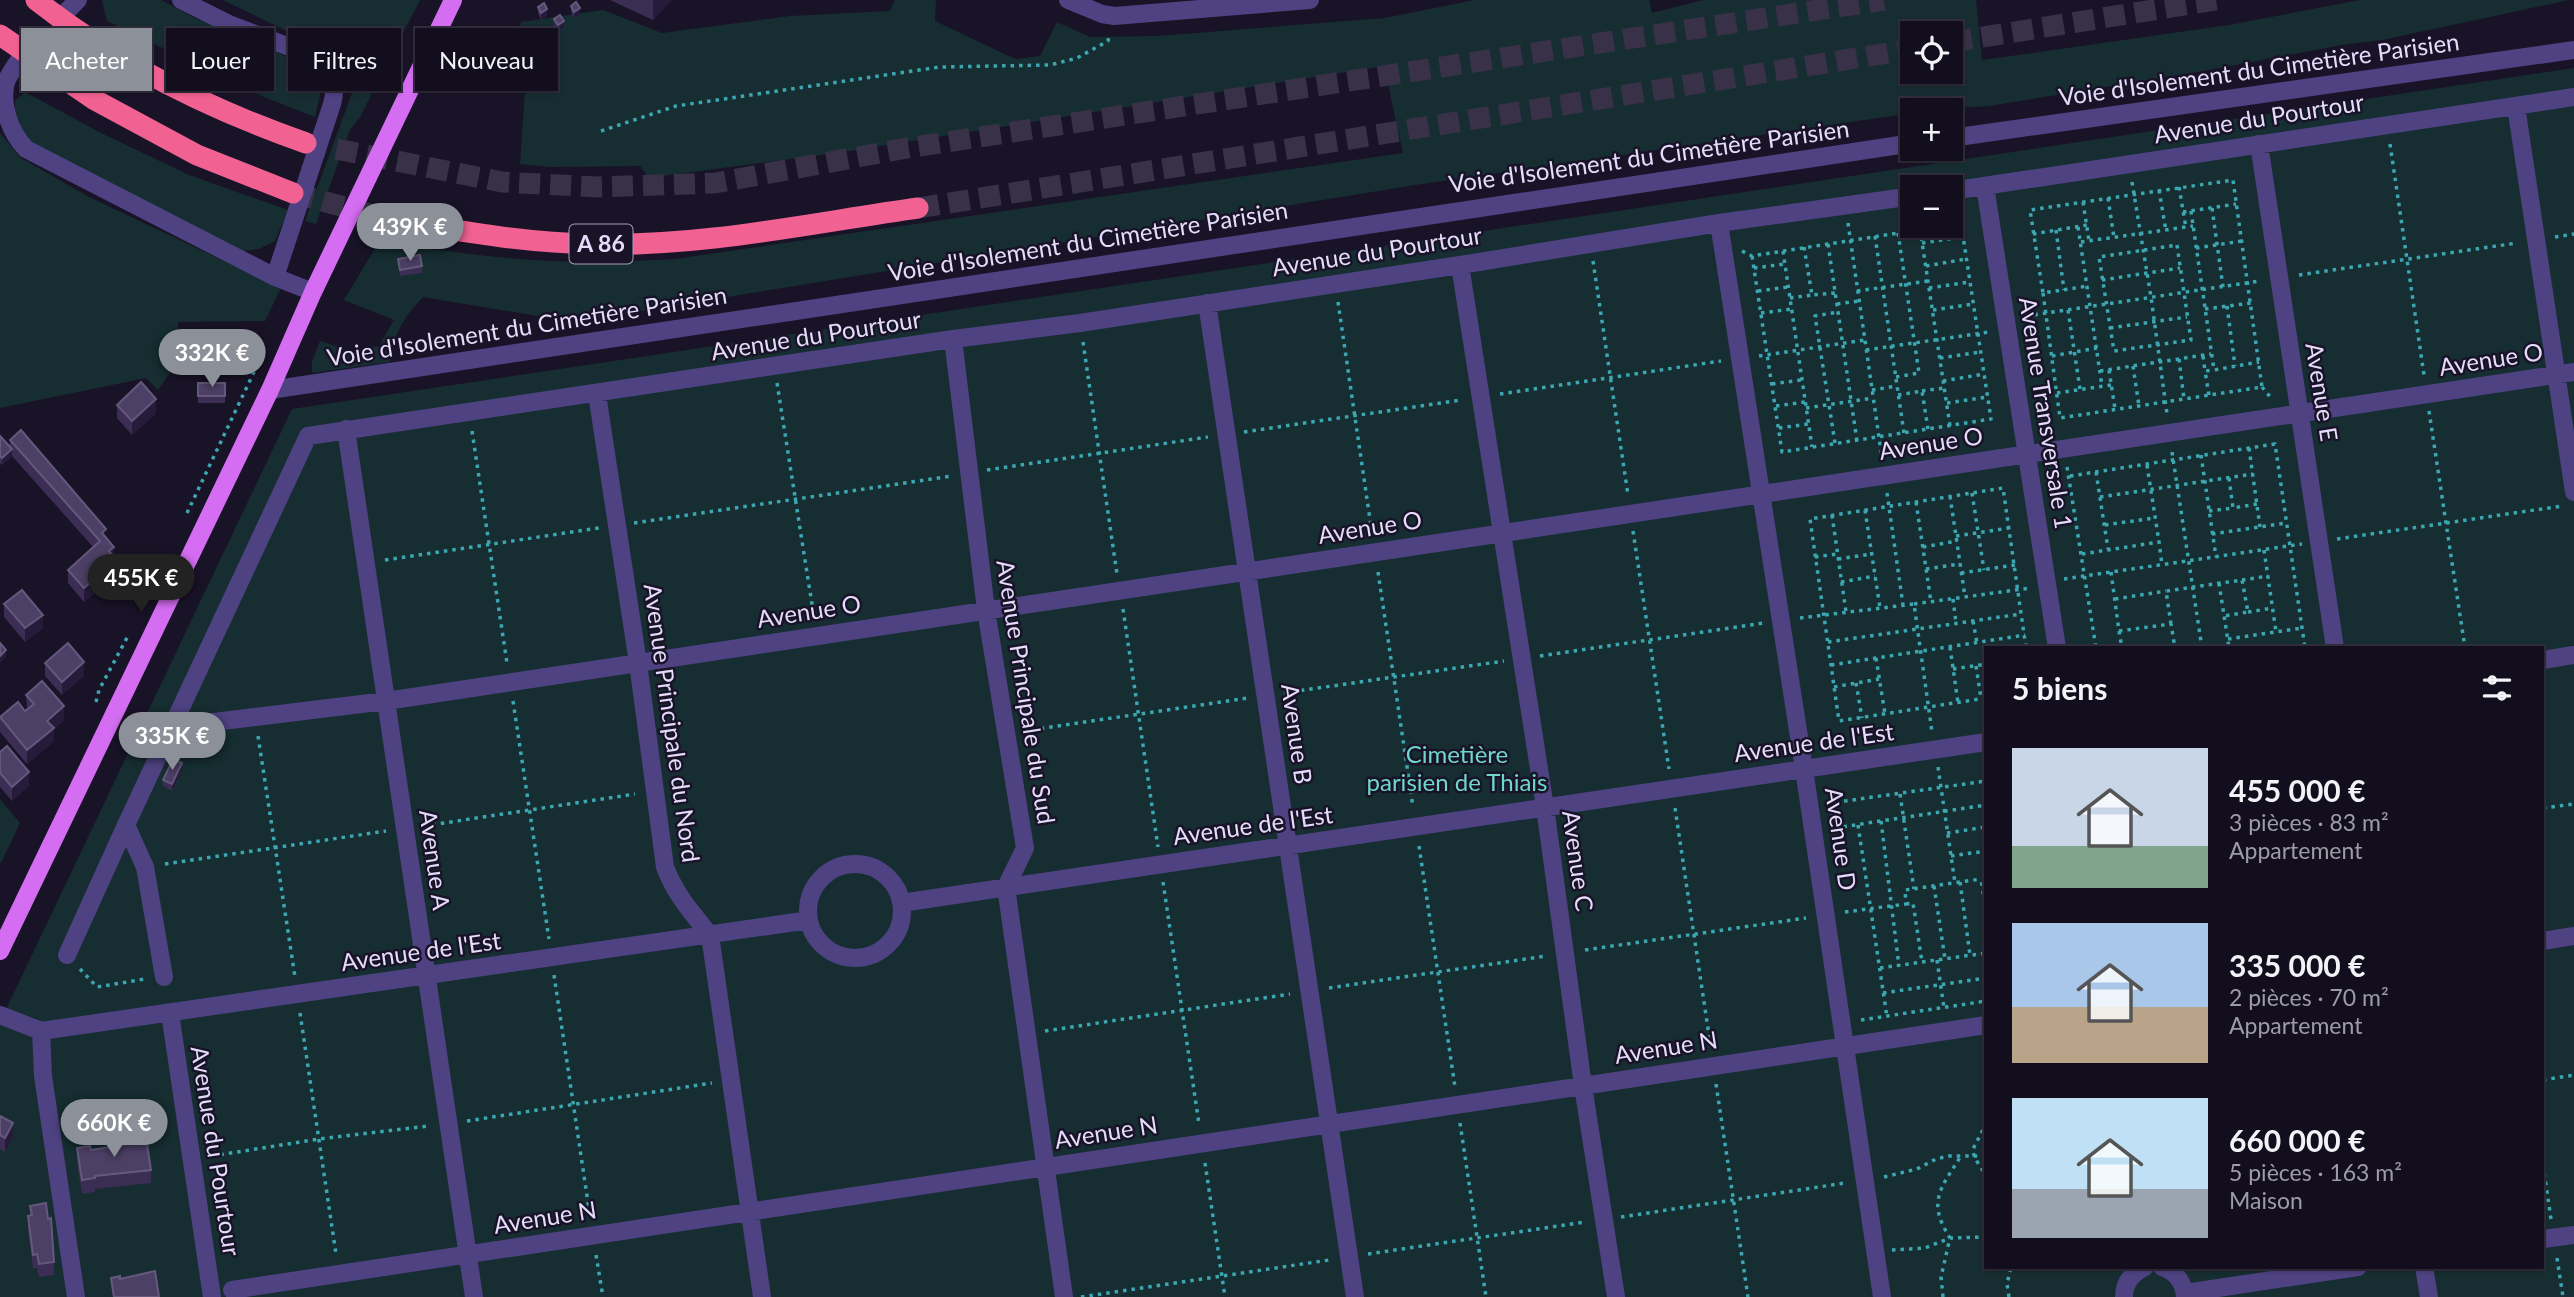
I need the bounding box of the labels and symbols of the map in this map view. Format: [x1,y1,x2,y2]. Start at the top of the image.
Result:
street label: Voie d'Isolement du Cimetière Parisien [2057,26,2461,111]
street label: Avenue du Pourtour [2152,87,2366,148]
street label: Voie d'Isolement du Cimetière Parisien [1447,113,1851,198]
street label: Voie d'Isolement du Cimetière Parisien [886,195,1290,286]
pin: 439K € [353,204,467,263]
street label: Avenue du Pourtour [1270,220,1484,281]
road number: A 86 [570,224,632,264]
street label: Voie d'Isolement du Cimetière Parisien [325,280,729,371]
street label: Avenue Transversale 1 [2014,295,2079,531]
street label: Avenue du Pourtour [709,304,923,365]
pin: 332K € [155,330,269,389]
street label: Avenue O [2437,336,2545,381]
street label: Avenue E [2300,340,2345,443]
street label: Avenue O [1877,420,1985,465]
street label: Avenue O [1316,504,1424,549]
pin: 455K € [84,554,198,614]
street label: Avenue Principale du Sud [991,557,1062,826]
street label: Avenue Principale du Nord [639,582,706,864]
street label: Avenue O [755,588,863,633]
street label: Avenue B [1276,682,1319,786]
pin: 335K € [115,712,229,772]
street label: Avenue de l'Est [1732,716,1896,767]
park label: Cimetière parisien de Thiais [1367,739,1547,796]
street label: Avenue D [1820,785,1863,892]
street label: Avenue de l'Est [1171,799,1335,850]
street label: Avenue A [414,808,457,913]
street label: Avenue C [1557,808,1600,913]
street label: Avenue de l'Est [339,925,503,976]
street label: Avenue N [1612,1024,1719,1069]
street label: Avenue du Pourtour [186,1044,247,1258]
pin: 660K € [57,1100,171,1159]
street label: Avenue N [1052,1109,1159,1154]
street label: Avenue N [491,1194,598,1239]

